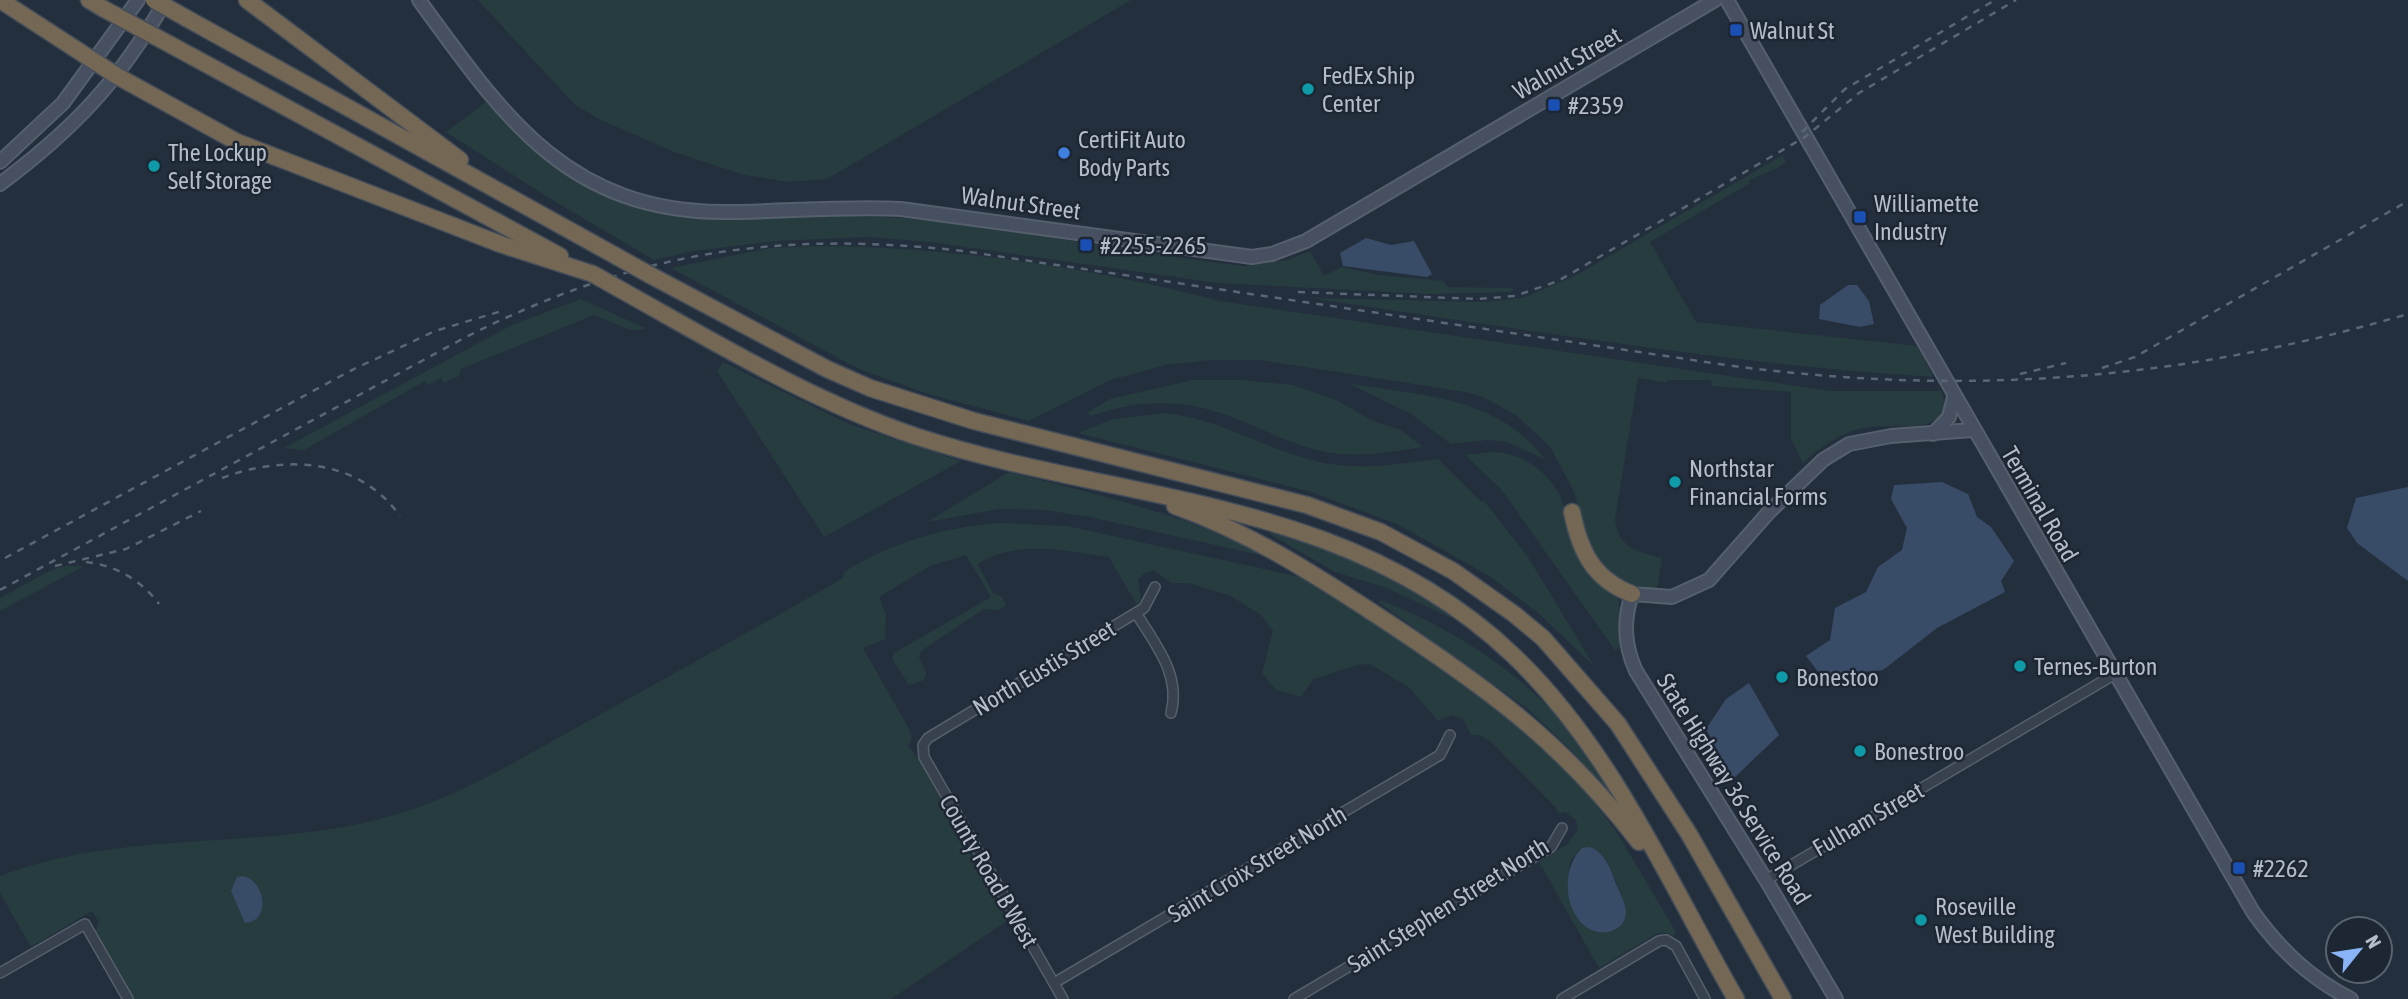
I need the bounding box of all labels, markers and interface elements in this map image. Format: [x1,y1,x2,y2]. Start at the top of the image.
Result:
place label: Walnut St [1750,17,1835,44]
street label: Walnut Street [1508,21,1626,105]
marker: Walnut St [1728,22,1744,38]
place label: FedEx Ship Center [1322,62,1415,117]
marker: FedEx Ship Center [1300,81,1316,97]
place label: #2359 [1568,92,1624,119]
marker: #2359 [1546,97,1562,113]
place label: CertiFit Auto Body Parts [1078,126,1186,181]
place label: The Lockup Self Storage [168,139,272,194]
marker: CertiFit Auto Body Parts [1056,145,1072,161]
marker: The Lockup Self Storage [146,158,162,174]
street label: Walnut Street [960,181,1083,225]
place label: Williamette Industry [1874,190,1979,245]
marker: Williamette Industry [1852,209,1868,225]
place label: #2255-2265 [1100,232,1207,259]
marker: #2255-2265 [1078,237,1094,253]
street label: Terminal Road [1996,442,2084,566]
place label: Northstar Financial Forms [1689,455,1827,510]
marker: Northstar Financial Forms [1667,474,1683,490]
street label: North Eustis Street [968,615,1120,721]
place label: Ternes-Burton [2034,653,2157,680]
marker: Ternes-Burton [2012,658,2028,674]
place label: Bonestoo [1796,664,1879,691]
street label: State Highway 36 Service Road [1652,669,1816,909]
marker: Bonestoo [1774,669,1790,685]
place label: Bonestroo [1874,738,1964,765]
marker: Bonestroo [1852,743,1868,759]
street label: Fulham Street [1808,776,1928,862]
street label: County Road B West [934,790,1044,952]
street label: Saint Croix Street North [1163,800,1351,928]
street label: Saint Stephen Street North [1343,832,1553,978]
place label: #2262 [2253,855,2309,882]
marker: #2262 [2231,860,2247,876]
place label: Roseville West Building [1935,893,2055,948]
marker: Roseville West Building [1913,912,1929,928]
north arrow [2324,915,2394,985]
text: N [2361,931,2386,952]

